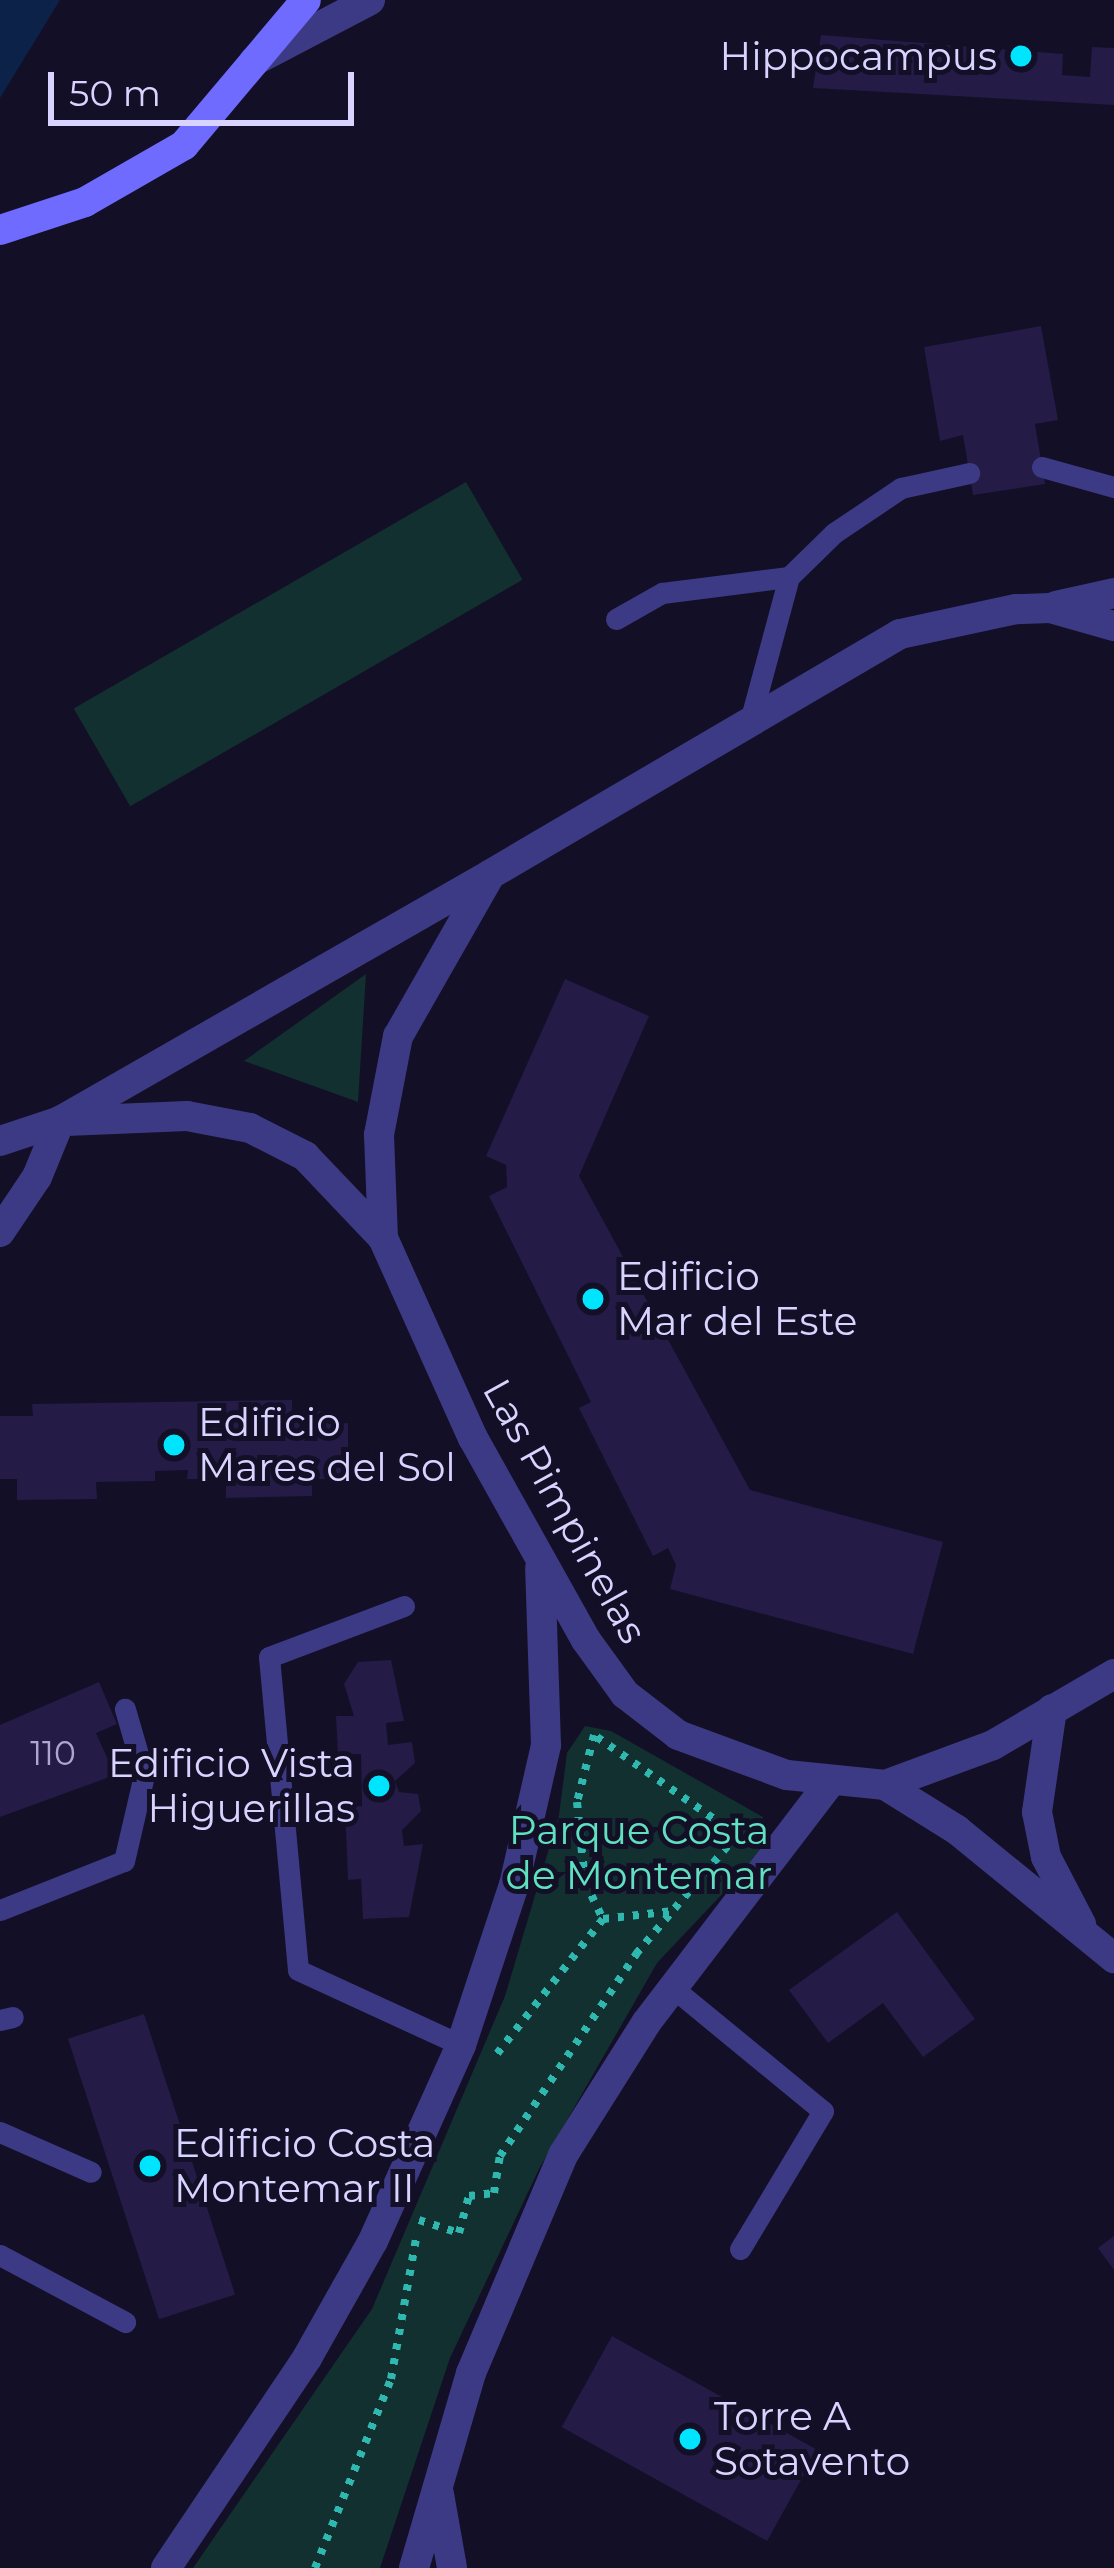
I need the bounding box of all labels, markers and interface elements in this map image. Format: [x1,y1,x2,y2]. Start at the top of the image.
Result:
place label: Hippocampus [719,33,997,79]
marker: Hippocampus [1008,43,1034,69]
scale bar [54,48,360,122]
text: 50 m [69,71,161,115]
place label: Edificio Mar del Este [617,1254,857,1345]
marker: Edificio Mar del Este [580,1286,606,1312]
street label: Las Pimpinelas [473,1371,657,1651]
place label: Edificio Mares del Sol [198,1400,456,1491]
marker: Edificio Mares del Sol [161,1432,187,1458]
house number: 110 [30,1734,76,1774]
place label: Edificio Vista Higuerillas [108,1741,355,1832]
marker: Edificio Vista Higuerillas [366,1773,392,1799]
park label: Parque Costa de Montemar [506,1808,772,1899]
place label: Edificio Costa Montemar II [174,2121,435,2212]
marker: Edificio Costa Montemar II [137,2153,163,2179]
place label: Torre A Sotavento [714,2394,910,2485]
marker: Torre A Sotavento [677,2426,703,2452]

